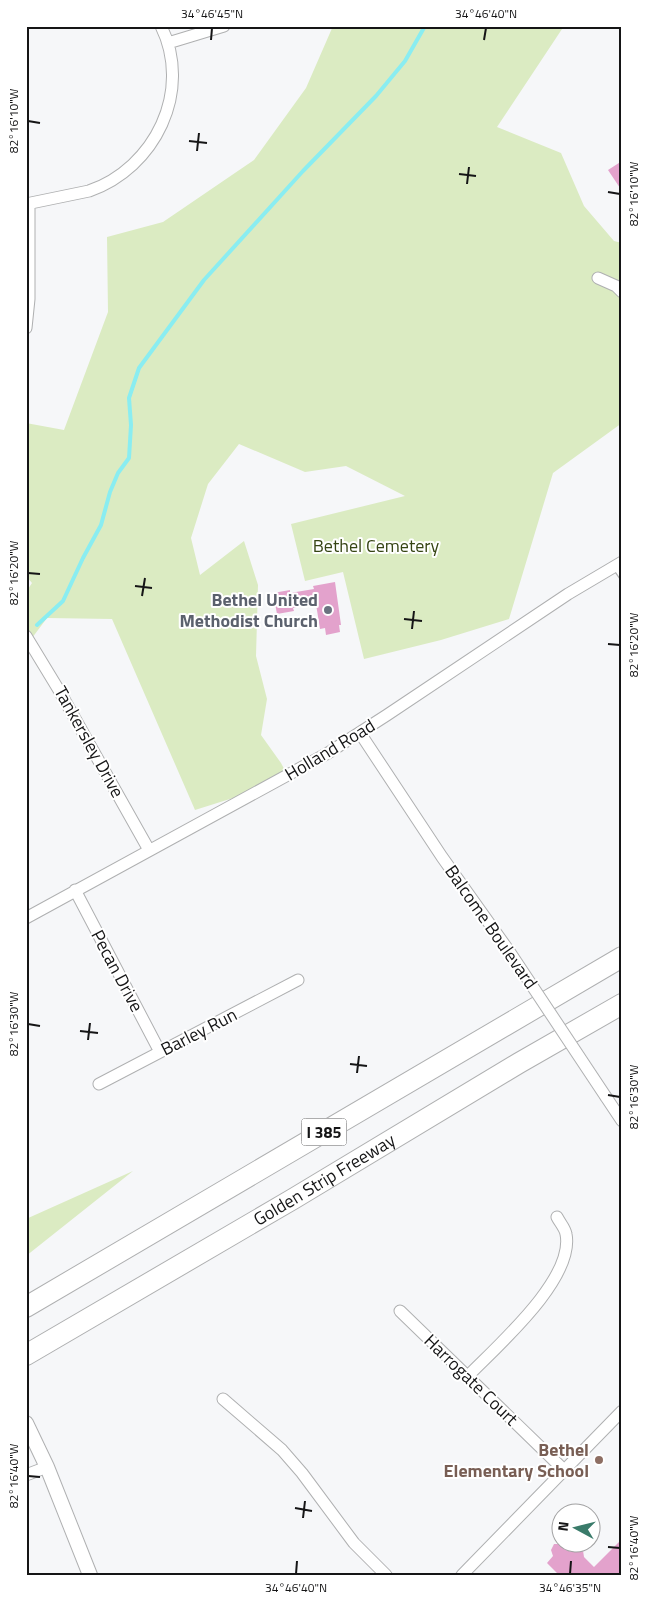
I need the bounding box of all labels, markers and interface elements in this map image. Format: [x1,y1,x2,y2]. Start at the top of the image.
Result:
text: 34°46'45"N [181,4,243,23]
text: 34°46'40"N [455,4,517,23]
text: 82°16'10"W [4,88,23,153]
text: 82°16'10"W [624,161,643,226]
park label: Bethel Cemetery [313,532,440,559]
text: 82°16'20"W [4,540,23,605]
place label: Bethel United Methodist Church [180,586,318,634]
marker: Bethel United Methodist Church [322,604,334,616]
text: 82°16'20"W [624,612,643,677]
street label: Tankersley Drive [48,681,131,802]
street label: Holland Road [279,712,380,787]
street label: Balcome Boulevard [439,859,544,994]
street label: Pecan Drive [84,925,150,1017]
text: 82°16'30"W [4,991,23,1056]
street label: Barley Run [156,1001,242,1062]
text: 82°16'30"W [624,1064,643,1129]
road number: I 385 [302,1118,346,1146]
street label: Golden Strip Freeway [248,1126,401,1232]
street label: Harrogate Court [418,1328,525,1432]
place label: Bethel Elementary School [444,1436,589,1484]
text: 82°16'40"W [4,1443,23,1508]
marker: Bethel Elementary School [593,1454,605,1466]
north arrow [550,1504,600,1554]
text: 82°16'40"W [624,1515,643,1580]
text: N [552,1520,574,1532]
text: 34°46'40"N [265,1578,327,1597]
text: 34°46'35"N [539,1578,601,1597]

